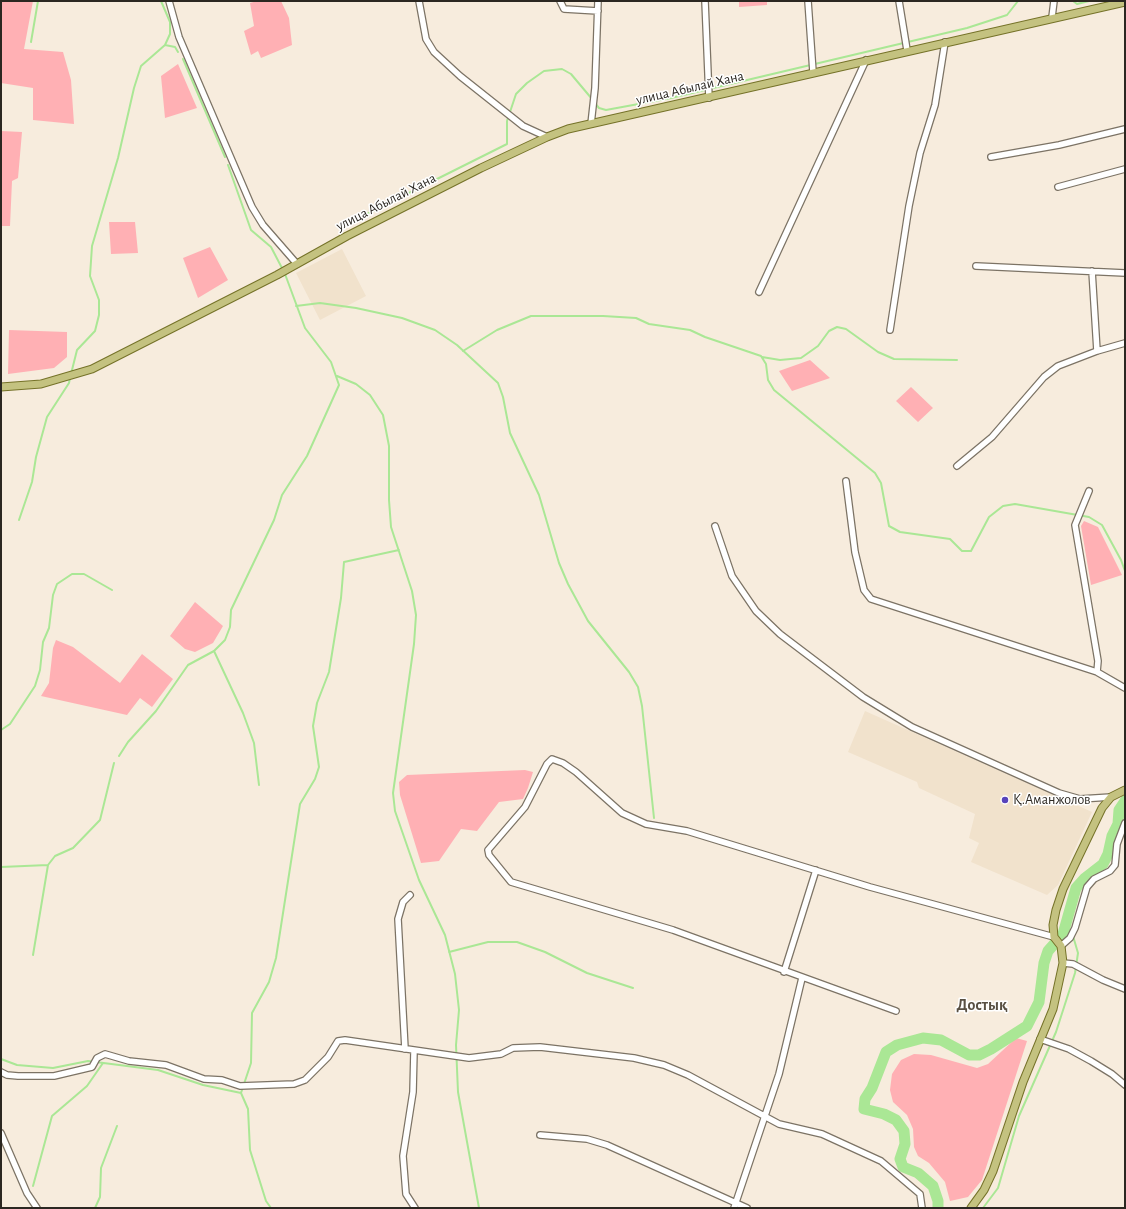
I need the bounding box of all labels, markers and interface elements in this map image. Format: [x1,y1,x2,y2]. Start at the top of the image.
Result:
street label: улица Абылай Хана [635,67,745,109]
street label: улица Абылай Хана [333,170,439,234]
place label: Қ.Аманжолов [1013,792,1091,808]
marker: Қ.Аманжолов [1000,795,1010,805]
district label: Достық [957,995,1007,1015]

